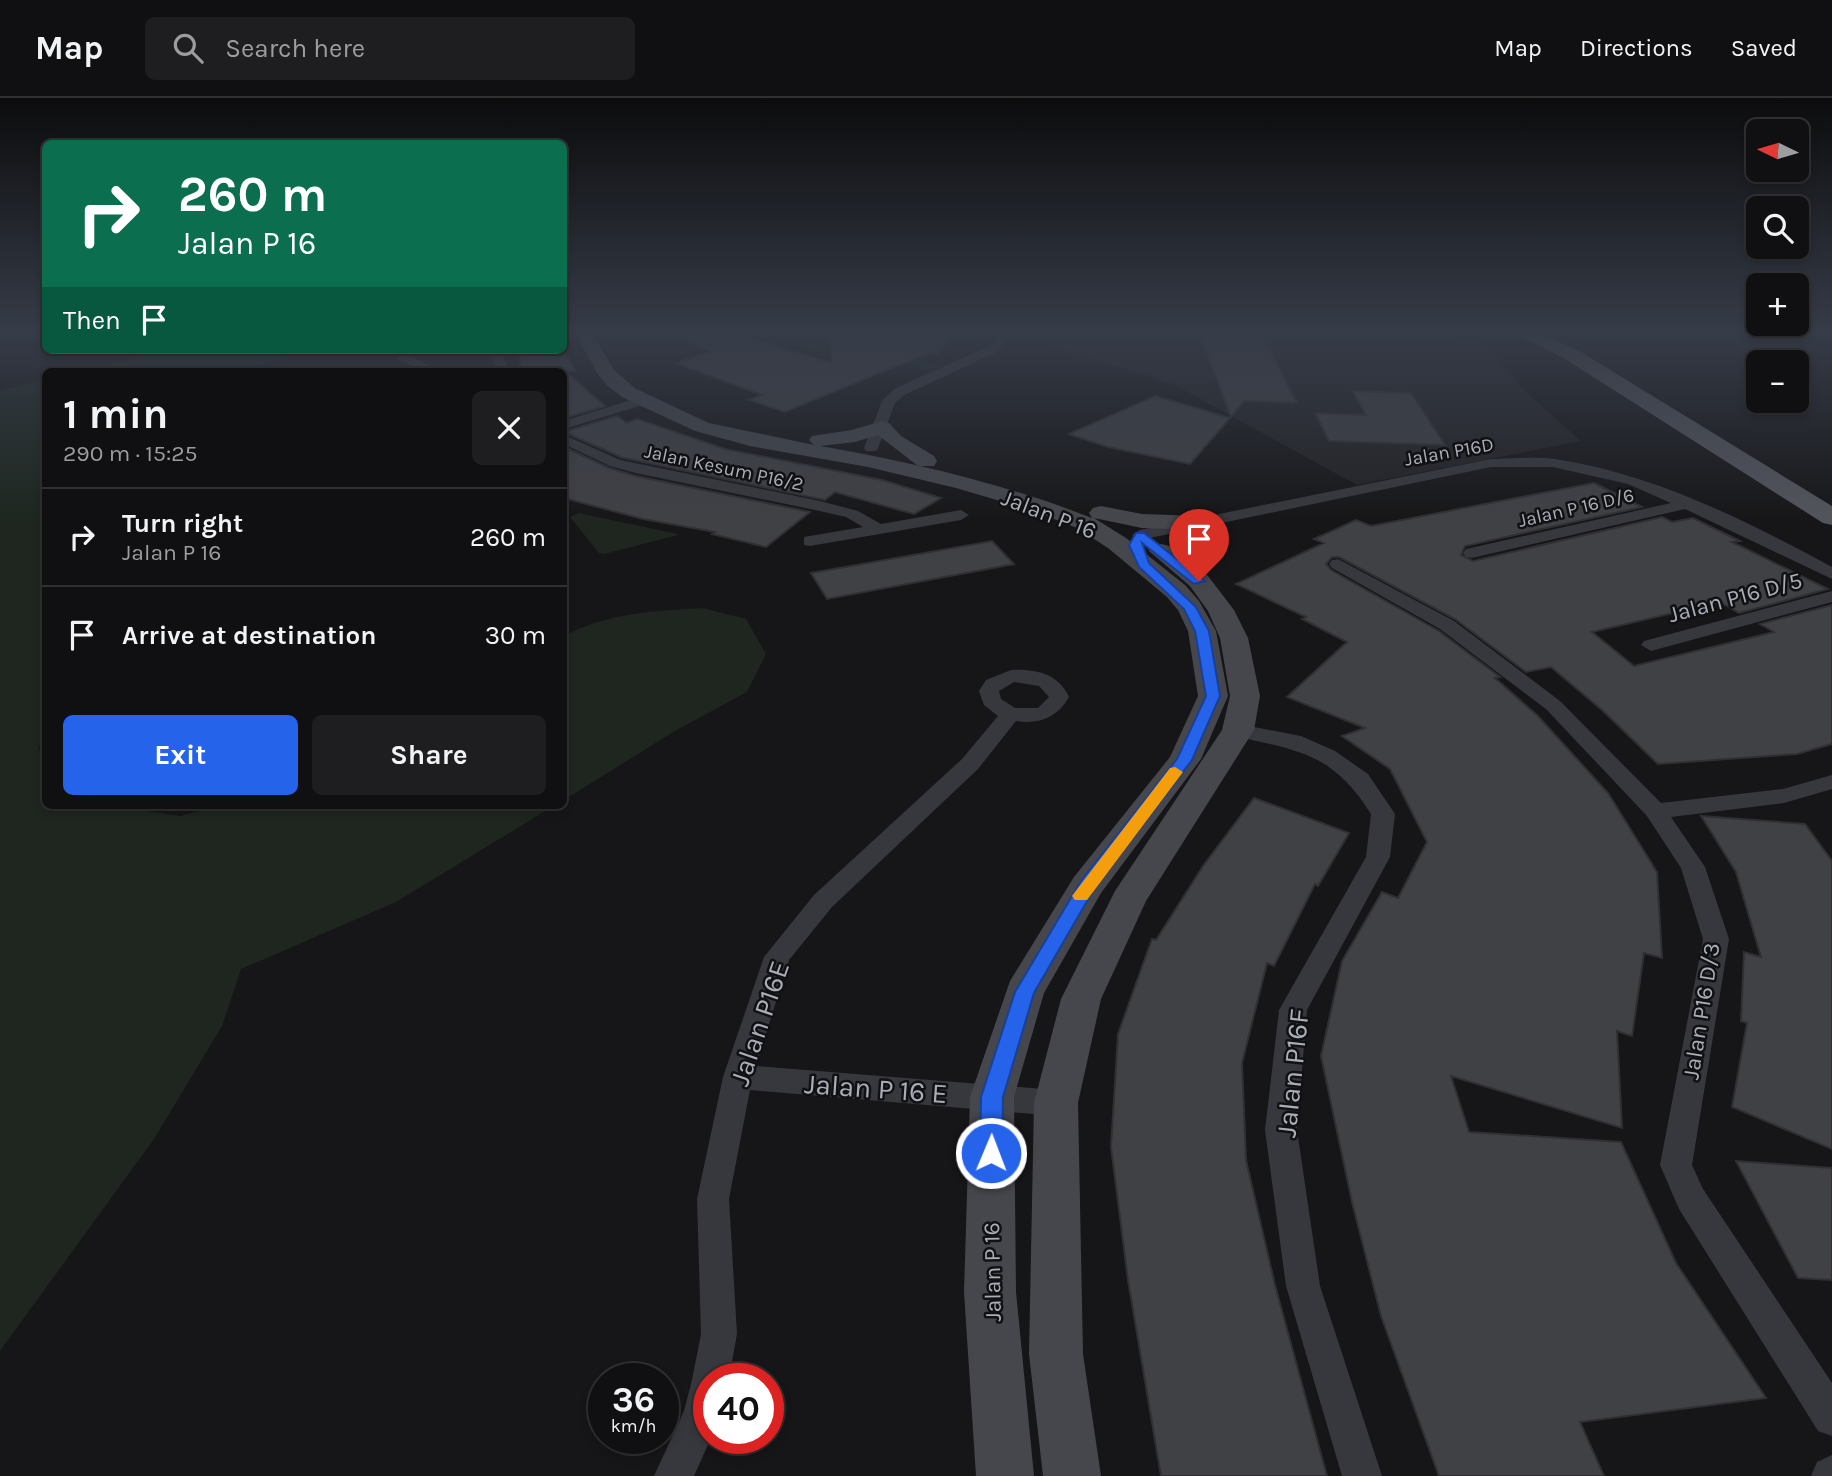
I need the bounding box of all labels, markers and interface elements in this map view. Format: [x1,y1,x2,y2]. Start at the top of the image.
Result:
search box [145,17,635,80]
text: Map [35,29,103,67]
icon: search [169,29,207,67]
text: Search here [225,33,365,64]
text: Map [1494,34,1542,62]
text: Directions [1580,34,1693,62]
text: Saved [1731,34,1797,62]
north arrow [1746,119,1810,182]
map controls [1746,119,1809,413]
text: 260 m [178,166,327,223]
icon: right [63,168,154,259]
button: search [1746,196,1809,259]
text: Jalan P 16 [178,225,316,262]
button: + [1746,273,1809,336]
icon: arrive [135,301,173,339]
text: Then [63,305,121,336]
button: − [1746,350,1809,413]
text: 1 min [63,389,168,439]
button: close [472,391,546,465]
street label: Jalan P16D [1403,433,1495,471]
text: 290 m · 15:25 [63,440,198,467]
street label: Jalan Kesum P16/2 [642,440,805,496]
street label: Jalan P 16 [998,484,1100,545]
street label: Jalan P 16 D/6 [1516,484,1636,532]
text: Turn right [122,508,243,539]
pin [1169,509,1229,581]
icon: right [63,518,101,556]
icon: arrive [1180,520,1218,558]
text: 260 m [470,522,546,553]
text: Jalan P 16 [122,539,221,566]
street label: Jalan P16 D/5 [1665,567,1805,628]
icon: arrive [63,616,101,654]
text: Arrive at destination [122,620,376,651]
text: 30 m [485,620,546,651]
button: Exit [63,715,298,795]
button: Share [312,715,546,795]
street label: Jalan P16 D/3 [1677,941,1726,1081]
street label: Jalan P16E [723,956,796,1090]
street label: Jalan P16F [1269,1007,1316,1139]
street label: Jalan P 16 E [803,1067,949,1110]
position arrow [954,1116,1028,1190]
street label: Jalan P 16 [978,1222,1007,1322]
speed limit sign: 40 [693,1363,784,1454]
text: 36 [612,1379,655,1420]
text: km/h [611,1415,656,1437]

